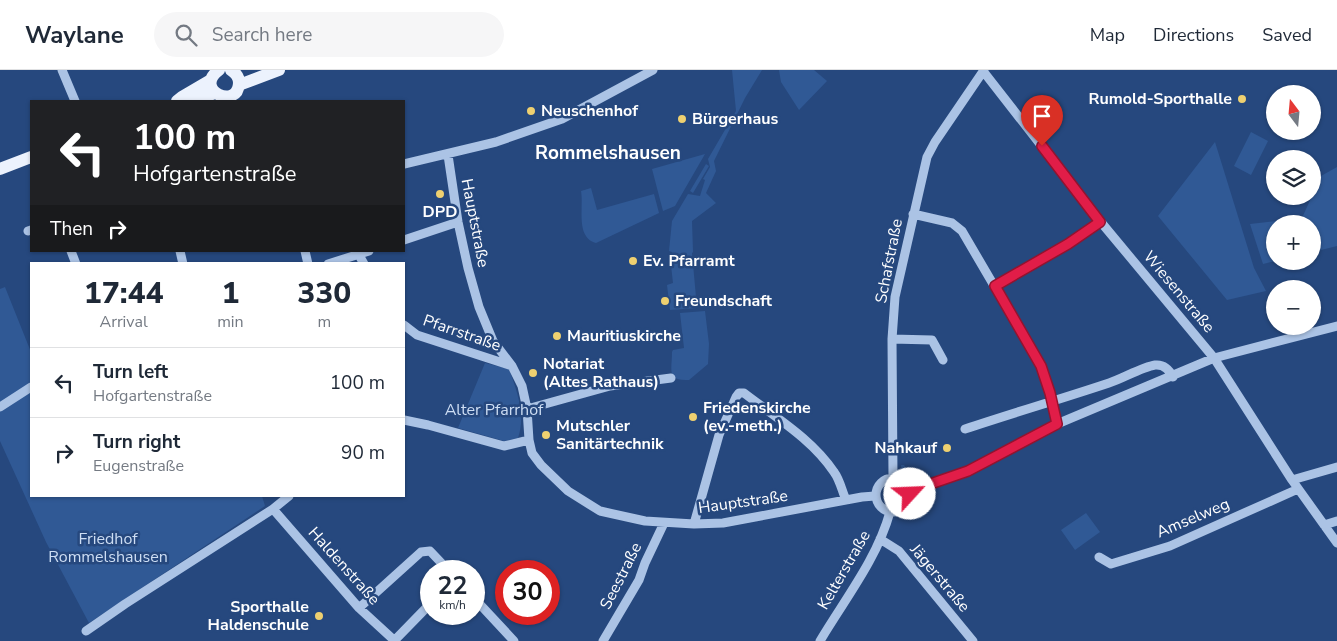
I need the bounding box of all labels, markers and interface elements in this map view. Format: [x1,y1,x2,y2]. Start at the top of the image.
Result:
search box [154,12,504,57]
text: Waylane [25,19,124,51]
icon: search [172,21,200,49]
text: Search here [212,22,312,48]
text: Map [1090,23,1125,47]
text: Directions [1153,23,1234,47]
text: Saved [1262,23,1312,47]
north arrow [1266,85,1321,140]
map controls [1266,85,1321,335]
place label: Rumold-Sporthalle [1089,88,1232,110]
marker: Rumold-Sporthalle [1236,93,1248,105]
pin [1021,95,1063,146]
place label: Neuschenhof [541,100,639,122]
icon: arrive [1028,102,1056,130]
marker: Neuschenhof [525,105,537,117]
place label: Bürgerhaus [692,108,778,130]
marker: Bürgerhaus [676,113,688,125]
text: 100 m [133,114,236,161]
icon: left [50,120,115,185]
district label: Rommelshausen [535,140,681,166]
button: layers [1266,150,1321,205]
text: Hofgartenstraße [133,159,297,189]
street label: Hauptstraße [456,177,494,269]
marker: DPD [434,188,446,200]
place label: DPD [423,201,457,223]
icon: right [103,215,131,243]
button: + [1266,215,1321,270]
text: Then [50,216,93,242]
street label: Schafstraße [870,217,908,305]
street label: Wiesenstraße [1138,246,1220,338]
place label: Ev. Pfarramt [643,250,736,272]
marker: Ev. Pfarramt [627,255,639,267]
text: 17:44 [84,273,163,314]
text: 1 [221,273,239,314]
text: 330 [297,273,351,314]
button: − [1266,280,1321,335]
place label: Freundschaft [675,290,773,312]
marker: Freundschaft [659,295,671,307]
street label: Pfarrstraße [420,309,504,357]
text: Arrival [100,311,148,333]
text: min [217,311,244,333]
text: m [317,311,331,333]
place label: Mauritiuskirche [567,325,681,347]
marker: Mauritiuskirche [551,330,563,342]
place label: Notariat (Altes Rathaus) [543,353,659,393]
text: Turn left [93,359,168,385]
marker: Notariat (Altes Rathaus) [527,367,539,379]
icon: left [50,369,78,397]
text: 100 m [330,370,385,396]
text: Hofgartenstraße [93,385,212,407]
place label: Friedenskirche (ev.-meth.) [703,397,811,437]
park label: Alter Pfarrhof [445,399,544,421]
marker: Friedenskirche (ev.-meth.) [687,411,699,423]
place label: Mutschler Sanitärtechnik [556,415,664,455]
text: Turn right [93,429,180,455]
marker: Mutschler Sanitärtechnik [540,429,552,441]
place label: Nahkauf [875,437,938,459]
icon: right [50,439,78,467]
text: 90 m [341,440,385,466]
marker: Nahkauf [941,442,953,454]
text: Eugenstraße [93,455,184,477]
position arrow [883,467,935,519]
street label: Hauptstraße [697,485,789,519]
street label: Amselweg [1153,493,1233,543]
street label: Haldenstraße [303,522,385,610]
street label: Kelterstraße [812,526,876,614]
park label: Friedhof Rommelshausen [48,528,168,568]
street label: Jägerstraße [904,538,975,617]
street label: Seestraße [595,539,647,613]
speed limit sign: 30 [495,560,560,625]
text: 22 [437,569,468,603]
place label: Sporthalle Haldenschule [208,596,309,636]
text: km/h [439,597,466,613]
marker: Sporthalle Haldenschule [313,610,325,622]

